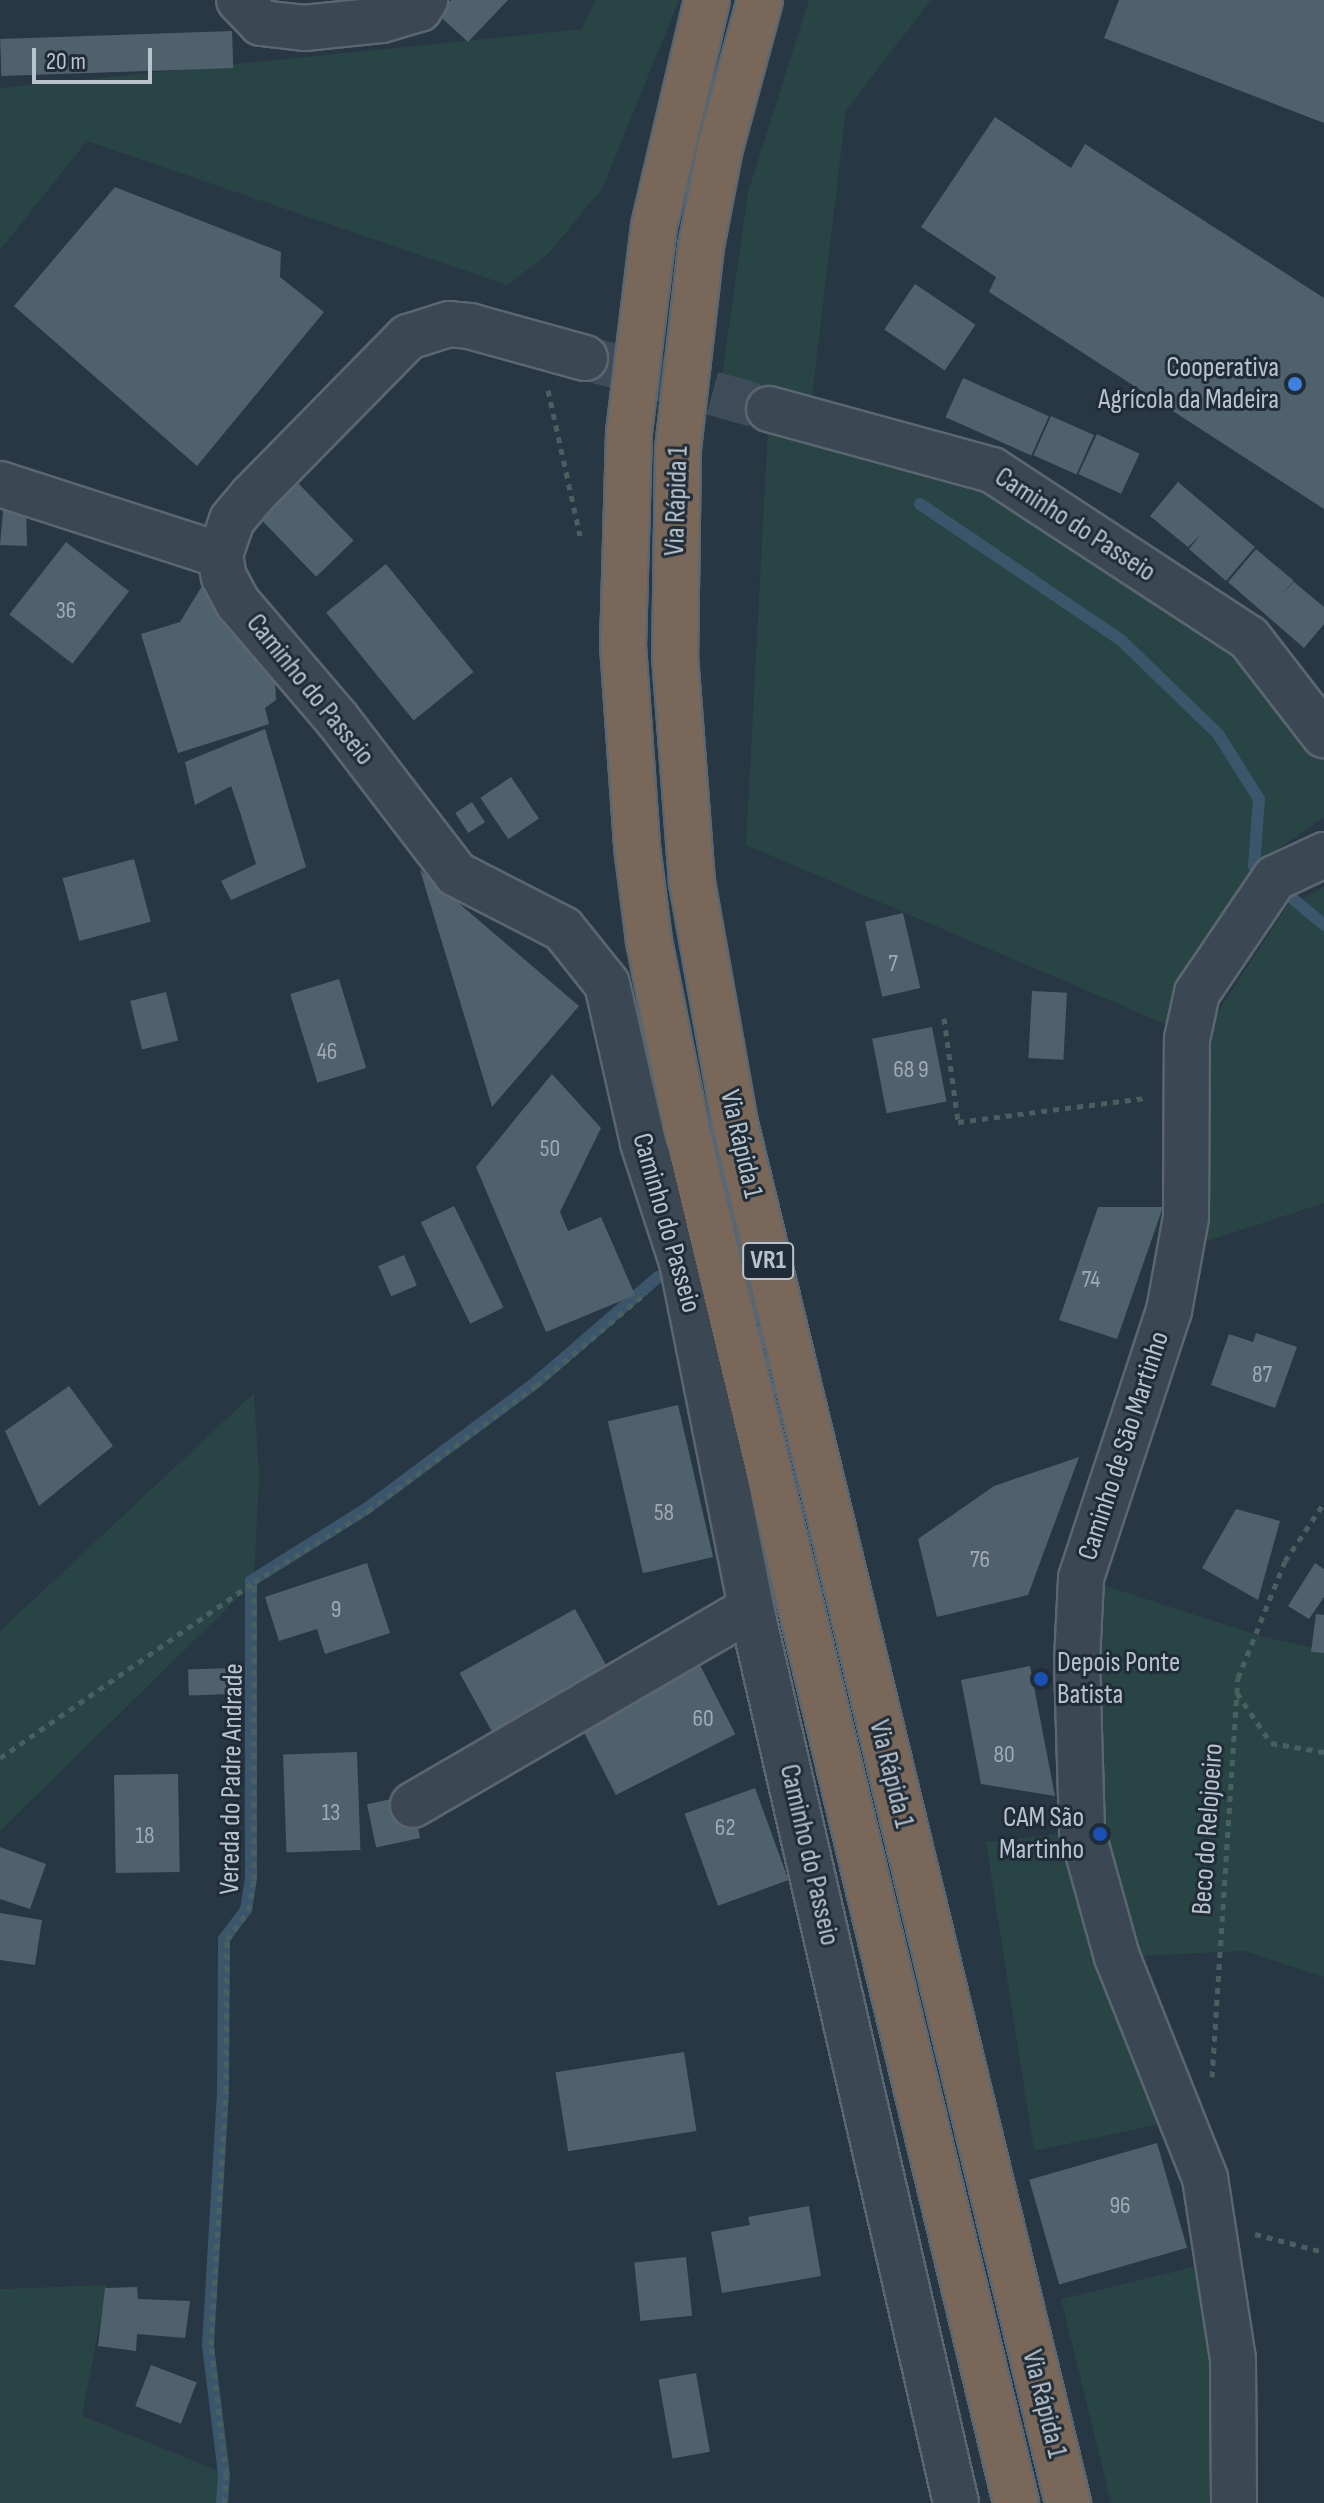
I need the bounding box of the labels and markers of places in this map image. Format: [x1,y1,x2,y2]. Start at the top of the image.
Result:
place label: Cooperativa Agrícola da Madeira [1098,351,1279,417]
marker: Cooperativa Agrícola da Madeira [1286,375,1304,393]
place label: Depois Ponte Batista [1057,1646,1180,1712]
marker: Depois Ponte Batista [1032,1670,1050,1688]
place label: CAM São Martinho [999,1801,1084,1867]
marker: CAM São Martinho [1091,1825,1109,1843]

